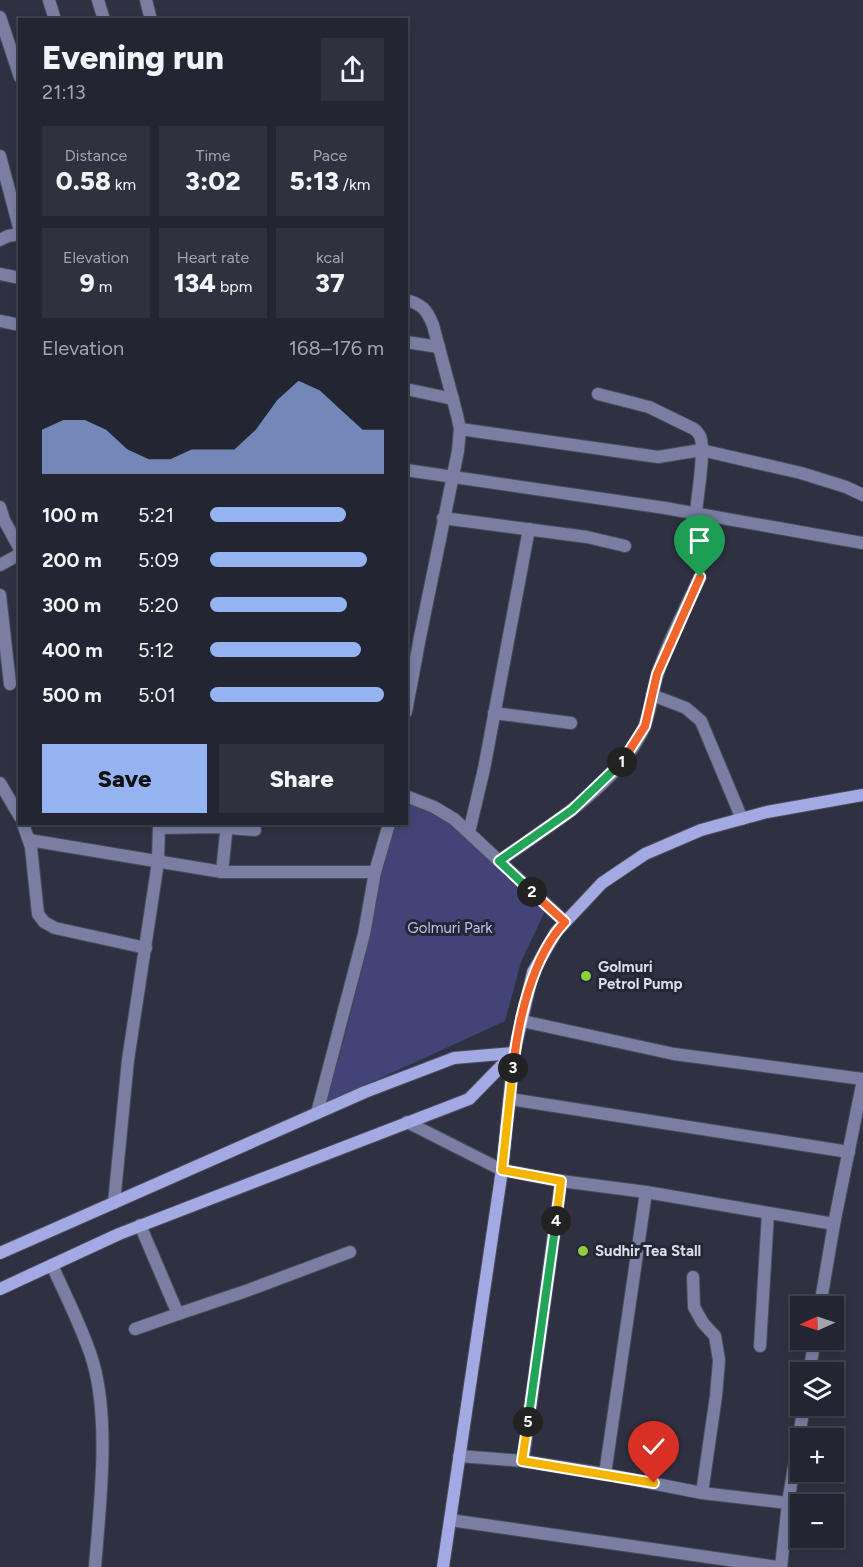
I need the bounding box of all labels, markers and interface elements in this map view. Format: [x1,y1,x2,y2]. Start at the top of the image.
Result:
text: Evening run [42,38,224,77]
button: share [321,38,384,101]
text: 21:13 [42,80,86,104]
text: Distance [65,146,127,165]
text: Time [196,146,230,165]
text: Pace [313,146,347,165]
text: 0.58 [56,165,111,197]
text: 3:02 [185,165,241,197]
text: 5:13 [290,165,339,197]
text: km [111,175,136,194]
text: /km [339,175,370,194]
text: Elevation [63,248,129,267]
text: Heart rate [177,248,249,267]
text: kcal [316,248,344,267]
text: 9 [80,267,95,299]
text: 134 [174,267,216,299]
text: 37 [315,267,345,299]
text: m [95,277,112,296]
text: bpm [216,277,252,296]
text: Elevation [42,336,124,360]
text: 168–176 m [289,336,384,360]
text: 100 m [42,503,99,527]
text: 5:21 [138,503,174,527]
pin [674,515,725,577]
icon: arrive [683,524,716,557]
text: 200 m [42,548,102,572]
text: 5:09 [138,548,179,572]
text: 300 m [42,593,101,617]
text: 5:20 [138,593,179,617]
text: 400 m [42,638,103,662]
text: 5:12 [138,638,174,662]
text: 500 m [42,683,102,707]
text: 5:01 [138,683,176,707]
button: Save [42,744,207,813]
button: Share [219,744,384,813]
pin: 1 [607,747,637,777]
text: 1 [619,752,625,771]
pin: 2 [517,877,547,907]
text: 2 [527,882,537,901]
park label: Golmuri Park [407,919,493,937]
place label: Golmuri Petrol Pump [598,958,683,993]
marker: Golmuri Petrol Pump [579,969,593,983]
pin: 3 [498,1053,528,1083]
text: 3 [509,1058,517,1077]
pin: 4 [541,1206,571,1236]
text: 4 [551,1211,561,1230]
place label: Sudhir Tea Stall [595,1242,701,1260]
marker: Sudhir Tea Stall [576,1244,590,1258]
north arrow [790,1296,844,1350]
map controls [790,1296,844,1548]
button: layers [790,1362,844,1416]
pin: 5 [513,1407,543,1437]
text: 5 [523,1412,533,1431]
pin [628,1421,679,1483]
button: + [790,1428,844,1482]
icon: check [637,1430,670,1463]
button: − [790,1494,844,1548]

